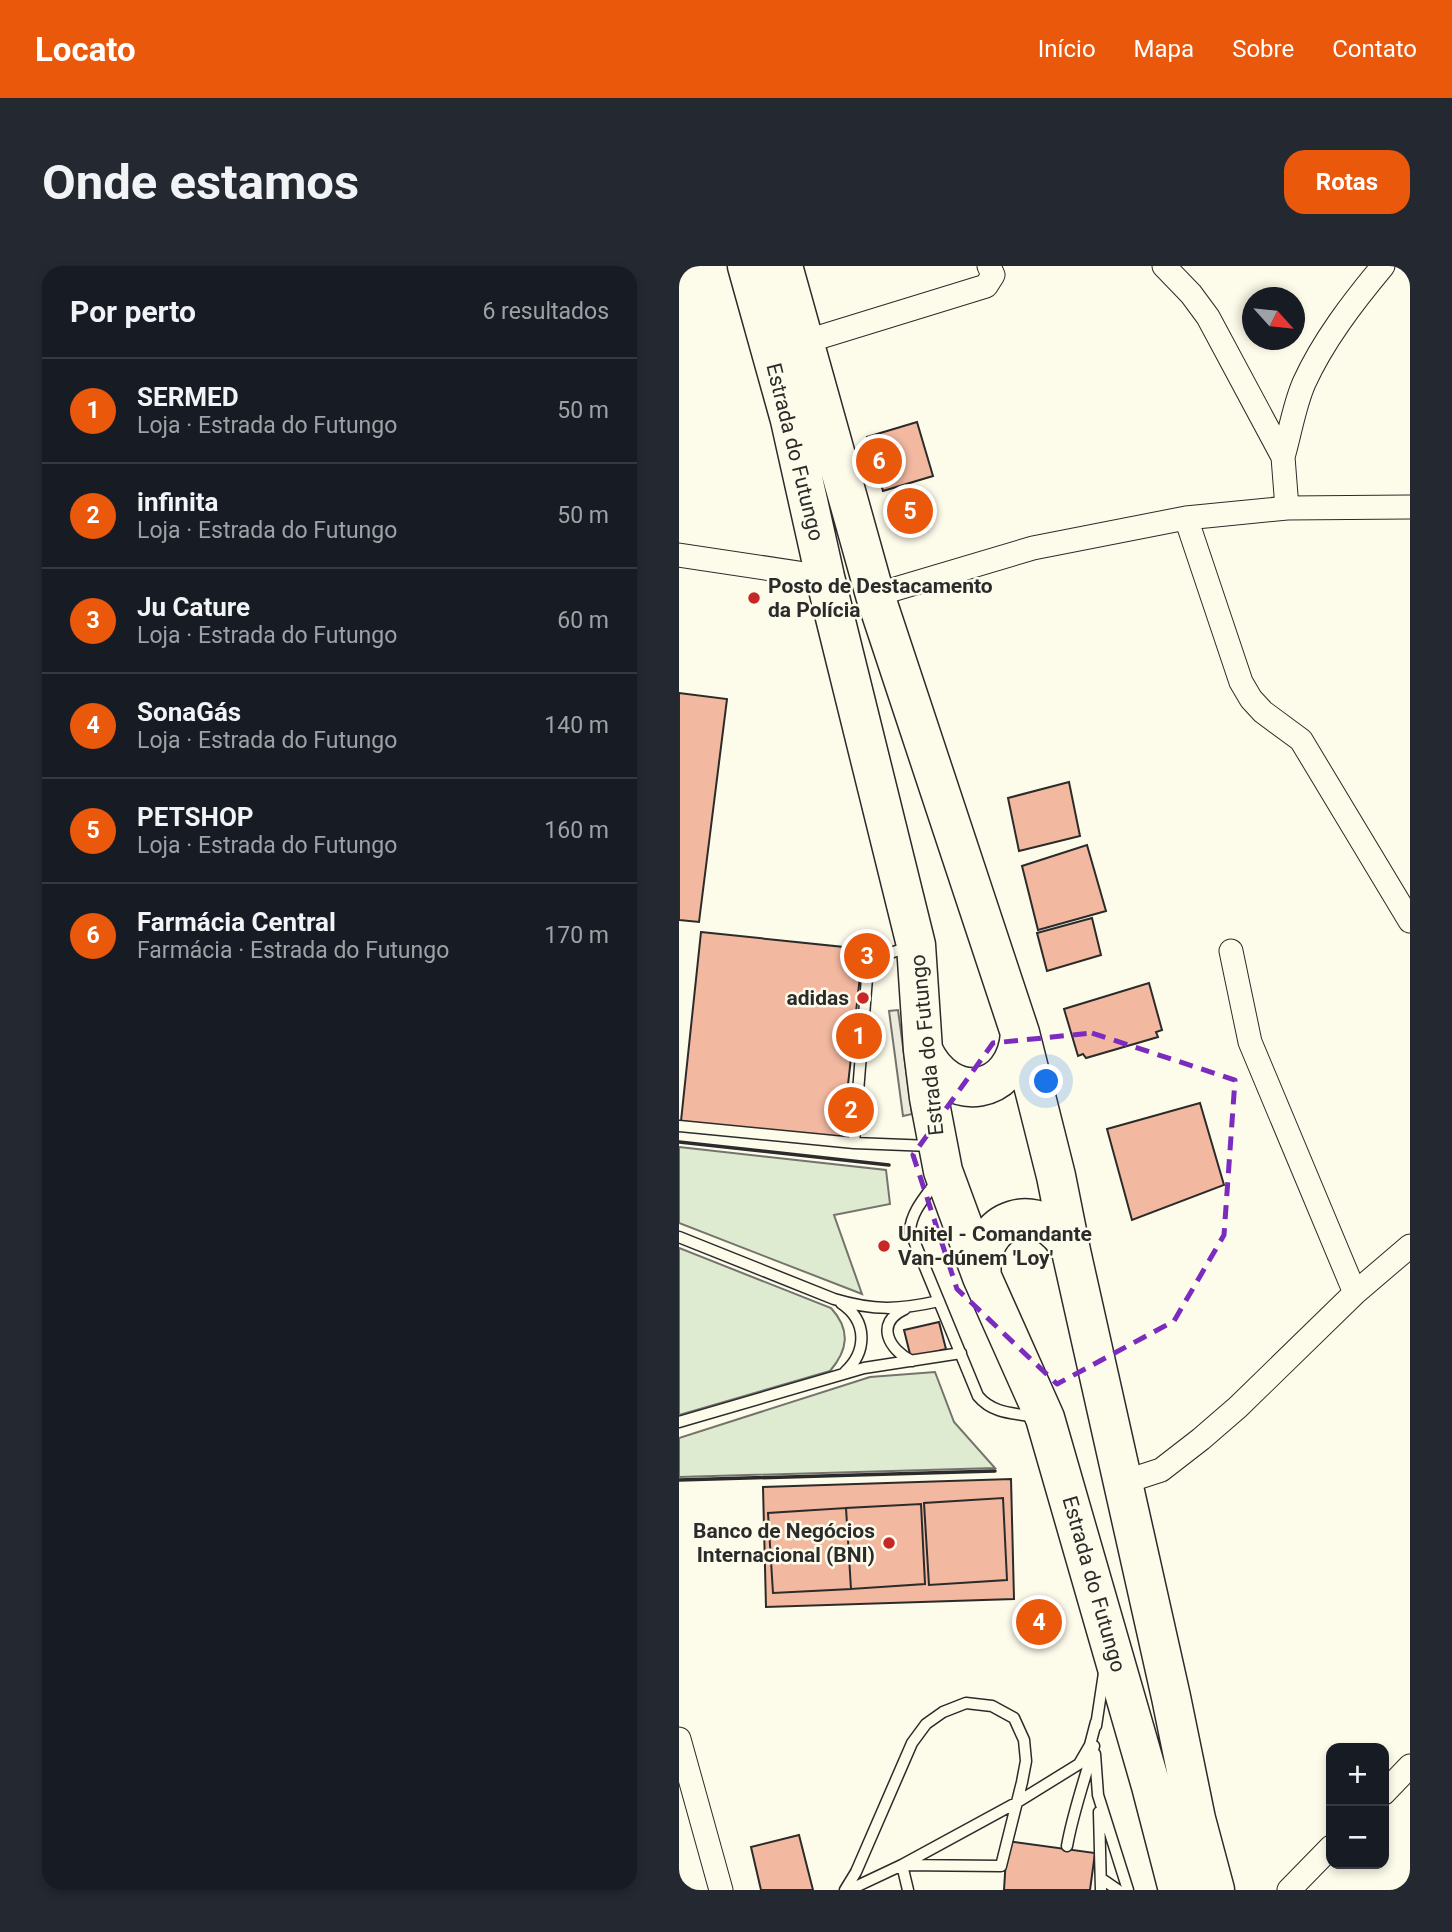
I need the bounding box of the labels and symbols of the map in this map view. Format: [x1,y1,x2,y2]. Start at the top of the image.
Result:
north arrow [1242,287,1305,350]
street label: Estrada do Futungo [761,361,829,543]
pin: 6 [856,435,902,487]
pin: 5 [887,485,933,537]
place label: Posto de Destacamento da Polícia [768,574,993,622]
marker: Posto de Destacamento da Polícia [746,590,762,606]
pin: 3 [844,930,890,982]
street label: Estrada do Futungo [906,953,948,1137]
place label: adidas [787,986,849,1010]
marker: adidas [855,990,871,1006]
pin: 1 [836,1010,882,1062]
your location [1029,1064,1063,1098]
pin: 2 [828,1084,874,1136]
place label: Unitel - Comandante Van-dúnem 'Loy' [898,1222,1092,1270]
marker: Unitel - Comandante Van-dúnem 'Loy' [876,1238,892,1254]
street label: Estrada do Futungo [1057,1493,1131,1675]
place label: Banco de Negócios Internacional (BNI) [693,1519,875,1567]
marker: Banco de Negócios Internacional (BNI) [881,1535,897,1551]
pin: 4 [1016,1596,1062,1648]

